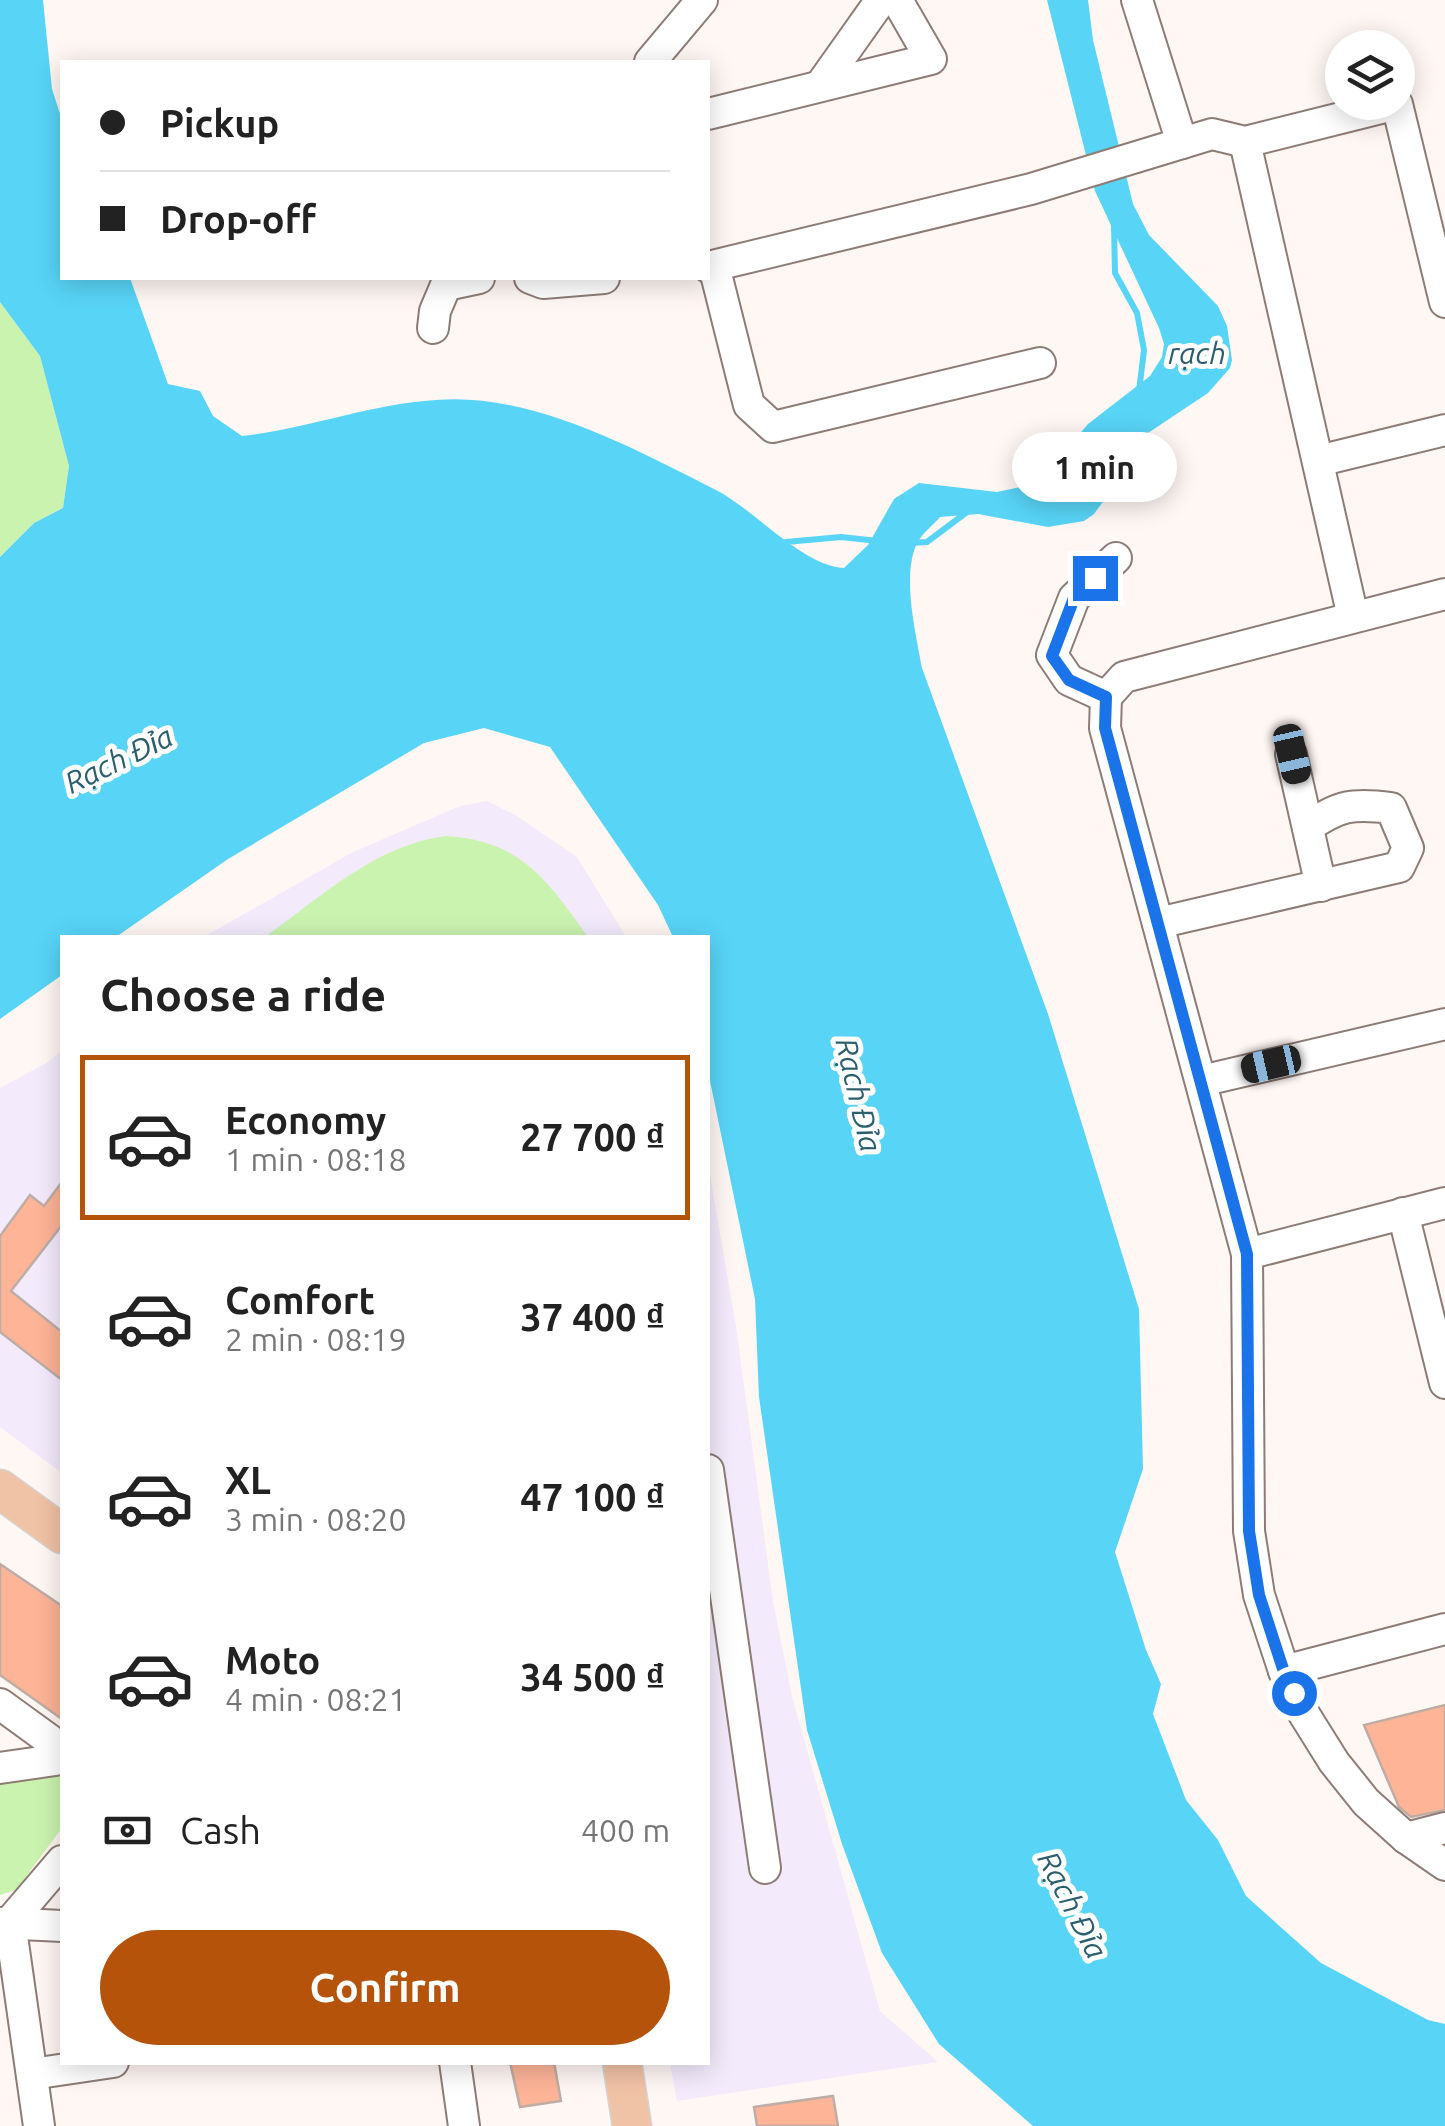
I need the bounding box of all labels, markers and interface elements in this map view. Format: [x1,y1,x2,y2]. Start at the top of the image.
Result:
map controls [1325,30,1415,120]
button: layers [1325,30,1415,120]
text: Pickup [160,102,279,144]
text: Drop-off [160,198,316,240]
water label: rạch [1168,336,1226,370]
callout: 1 min [1012,433,1178,503]
text: 1 min [1054,449,1135,485]
route end [1073,556,1118,601]
water label: Rạch Đỉa [59,718,178,800]
car [1271,721,1313,787]
text: Choose a ride [100,969,386,1020]
water label: Rạch Đỉa [829,1035,889,1155]
car [1238,1043,1304,1085]
icon: car [105,1093,195,1183]
text: Economy [225,1099,386,1141]
text: 27 700 ₫ [520,1116,665,1158]
text: 1 min · 08:18 [225,1141,407,1177]
icon: car [105,1273,195,1363]
text: Comfort [225,1279,375,1321]
text: 37 400 ₫ [520,1296,665,1338]
text: 2 min · 08:19 [225,1321,407,1357]
icon: car [105,1453,195,1543]
text: XL [225,1459,271,1501]
text: 47 100 ₫ [520,1476,665,1518]
text: 3 min · 08:20 [225,1501,407,1537]
icon: car [105,1633,195,1723]
text: Moto [225,1639,320,1681]
text: 34 500 ₫ [520,1656,665,1698]
route start [1272,1671,1317,1716]
text: 4 min · 08:21 [225,1681,407,1717]
icon: cash [100,1803,155,1858]
text: Cash [180,1809,261,1851]
text: 400 m [581,1812,670,1848]
water label: Rạch Đỉa [1031,1845,1114,1964]
button: Confirm [100,1930,670,2045]

